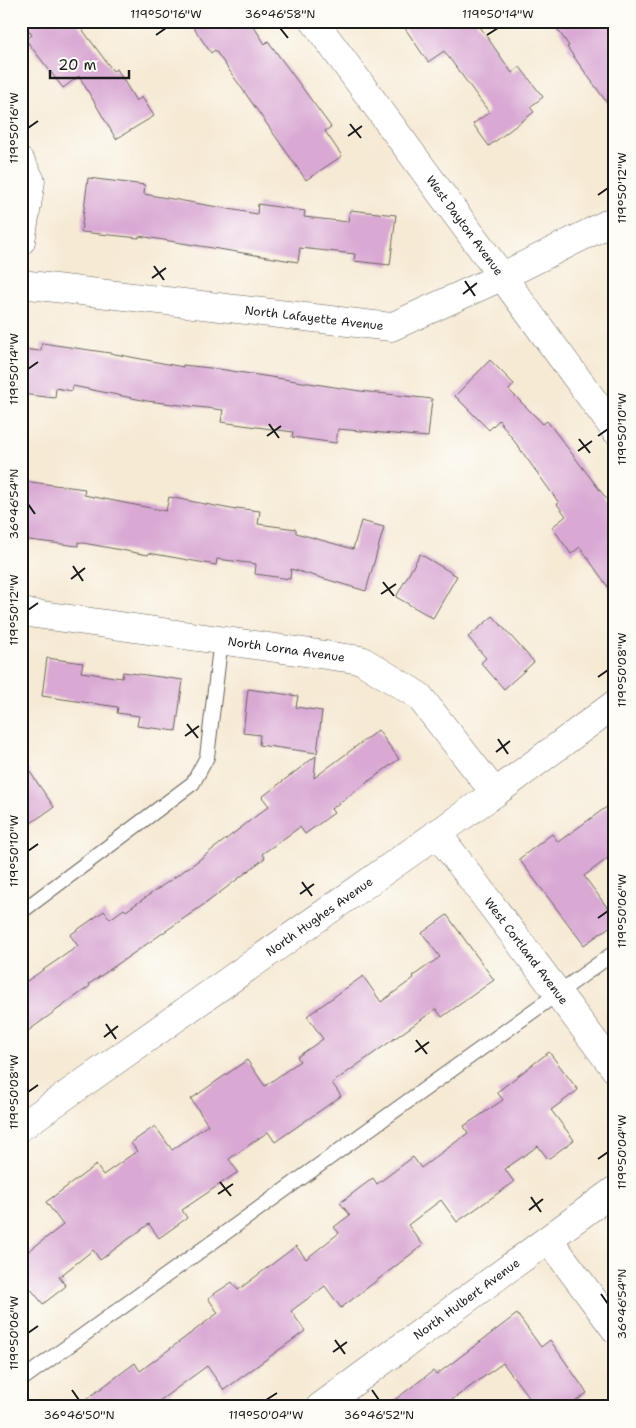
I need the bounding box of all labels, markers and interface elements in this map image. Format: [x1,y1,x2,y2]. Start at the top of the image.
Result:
text: 119°50'16"W [130,6,202,22]
text: 36°46'58"N [245,6,315,22]
text: 119°50'14"W [462,6,534,22]
scale bar [50,48,129,80]
text: 20 m [58,55,97,75]
text: 119°50'16"W [6,92,22,164]
text: 119°50'12"W [614,152,630,224]
street label: West Dayton Avenue [422,172,507,279]
street label: North Lafayette Avenue [244,302,385,334]
text: 119°50'14"W [6,333,22,405]
text: 119°50'10"W [614,393,630,465]
text: 36°46'54"N [6,469,22,539]
text: 119°50'12"W [6,574,22,646]
text: 119°50'08"W [614,632,630,708]
street label: North Lorna Avenue [227,633,346,666]
text: 119°50'10"W [6,815,22,887]
street label: North Hughes Avenue [263,873,376,960]
text: 119°50'06"W [614,874,630,948]
street label: West Cortland Avenue [481,895,572,1008]
text: 119°50'08"W [6,1054,22,1130]
text: 119°50'04"W [614,1115,630,1190]
street label: North Hulbert Avenue [410,1255,523,1344]
text: 36°46'54"N [614,1269,630,1339]
text: 119°50'06"W [6,1296,22,1370]
text: 36°46'50"N [43,1407,115,1423]
text: 119°50'04"W [229,1407,304,1423]
text: 36°46'52"N [344,1407,414,1423]

